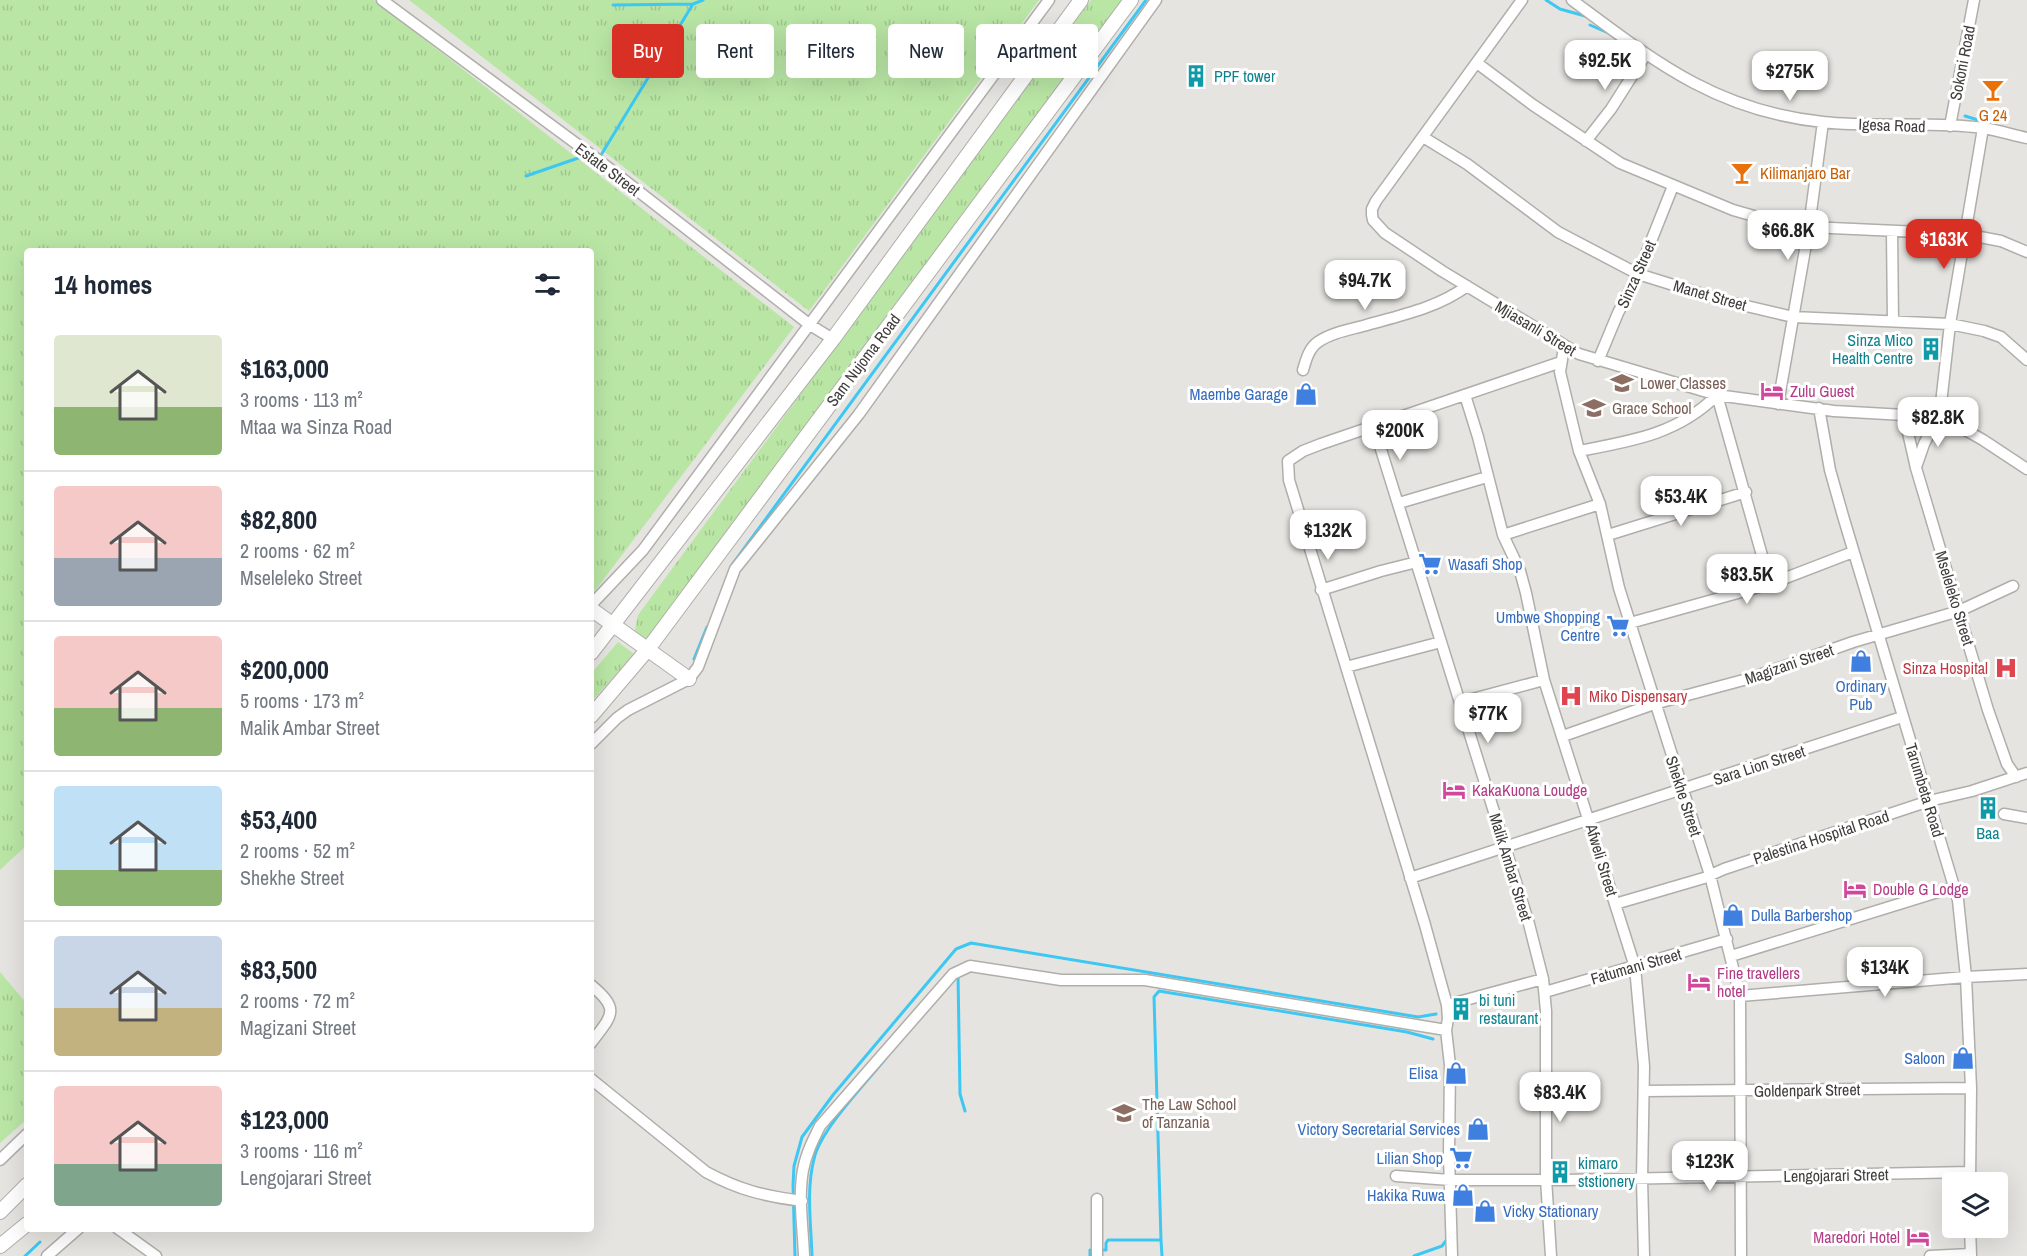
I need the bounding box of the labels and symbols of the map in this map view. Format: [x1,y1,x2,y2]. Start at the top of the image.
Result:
street label: Sokoni Road [1944,24,1980,102]
pin: $92.5K [1556,40,1654,91]
pin: $275K [1748,51,1832,102]
building icon: PPF tower [1183,63,1209,89]
place label: PPF tower [1214,65,1276,87]
bar icon: G 24 [1980,77,2006,103]
place label: G 24 [1979,104,2007,126]
street label: Igesa Road [1858,113,1926,137]
street label: Estate Street [571,137,645,201]
bar icon: Kilimanjaro Bar [1729,160,1755,186]
place label: Kilimanjaro Bar [1760,162,1851,184]
pin: $66.8K [1739,210,1837,261]
pin: $163K [1902,219,1986,270]
street label: Sinza Street [1611,236,1661,311]
pin: $94.7K [1316,260,1414,311]
street label: Manet Street [1671,274,1749,316]
street label: Mjiasanli Street [1491,295,1581,361]
street label: Sam Nujoma Road [821,309,905,411]
place label: Sinza Mico Health Centre [1832,329,1913,369]
building icon: Sinza Mico Health Centre [1918,336,1944,362]
school or university icon: Lower Classes [1609,370,1635,396]
place label: Lower Classes [1640,372,1726,394]
hotel icon: Zulu Guest [1759,378,1785,404]
place label: Zulu Guest [1790,380,1855,402]
shop icon: Maembe Garage [1293,381,1319,407]
place label: Maembe Garage [1190,383,1288,405]
school or university icon: Grace School [1581,395,1607,421]
place label: Grace School [1612,397,1692,419]
pin: $82.8K [1889,397,1987,448]
pin: $200K [1358,410,1442,461]
pin: $53.4K [1632,476,1730,527]
pin: $132K [1286,510,1370,561]
street label: Mseleleko Street [1930,548,1980,648]
supermarket icon: Wasafi Shop [1417,551,1443,577]
place label: Wasafi Shop [1448,553,1523,575]
pin: $83.5K [1698,554,1796,605]
place label: Umbwe Shopping Centre [1496,606,1601,646]
supermarket icon: Umbwe Shopping Centre [1605,613,1631,639]
street label: Magizani Street [1742,638,1837,689]
shop icon: Ordinary Pub [1848,648,1874,674]
hospital icon: Sinza Hospital [1993,655,2019,681]
place label: Sinza Hospital [1903,657,1988,679]
place label: Ordinary Pub [1835,675,1887,715]
hospital icon: Miko Dispensary [1558,683,1584,709]
place label: Miko Dispensary [1589,685,1688,707]
pin: $77K [1452,693,1524,744]
street label: Sara Lion Street [1710,740,1808,790]
street label: Tarumbeta Road [1900,740,1950,840]
street label: Shekhe Street [1661,753,1707,839]
hotel icon: KakaKuona Loudge [1441,777,1467,803]
place label: KakaKuona Loudge [1472,779,1587,801]
building icon: Baa [1975,795,2001,821]
street label: Palestina Hospital Road [1750,805,1892,869]
street label: Malik Ambar Street [1484,810,1538,924]
street label: Afweli Street [1580,820,1623,899]
place label: Baa [1976,822,2000,844]
hotel icon: Double G Lodge [1842,876,1868,902]
place label: Double G Lodge [1873,878,1969,900]
shop icon: Dulla Barbershop [1720,902,1746,928]
place label: Dulla Barbershop [1751,904,1852,926]
street label: Fatumani Street [1588,942,1684,989]
pin: $134K [1843,947,1927,998]
place label: Fine travellers hotel [1717,962,1800,1002]
hotel icon: Fine travellers hotel [1686,969,1712,995]
place label: bi tuni restaurant [1479,989,1538,1029]
building icon: bi tuni restaurant [1448,996,1474,1022]
shop icon: Saloon [1950,1045,1976,1071]
place label: Saloon [1904,1047,1945,1069]
shop icon: Elisa [1443,1060,1469,1086]
place label: Elisa [1409,1062,1439,1084]
pin: $83.4K [1511,1072,1609,1123]
street label: Goldenpark Street [1754,1078,1861,1102]
place label: The Law School of Tanzania [1142,1093,1236,1133]
school or university icon: The Law School of Tanzania [1111,1100,1137,1126]
shop icon: Victory Secretarial Services [1465,1116,1491,1142]
place label: Victory Secretarial Services [1298,1118,1460,1140]
pin: $123K [1668,1141,1752,1192]
supermarket icon: Lilian Shop [1448,1145,1474,1171]
place label: Lilian Shop [1377,1147,1443,1169]
place label: kimaro ststionery [1578,1152,1635,1192]
building icon: kimaro ststionery [1547,1159,1573,1185]
street label: Lengojarari Street [1783,1163,1889,1187]
shop icon: Hakika Ruwa [1450,1182,1476,1208]
place label: Hakika Ruwa [1367,1184,1446,1206]
shop icon: Vicky Stationary [1472,1198,1498,1224]
place label: Vicky Stationary [1503,1200,1599,1222]
hotel icon: Maredori Hotel [1905,1224,1931,1250]
place label: Maredori Hotel [1813,1226,1900,1248]

